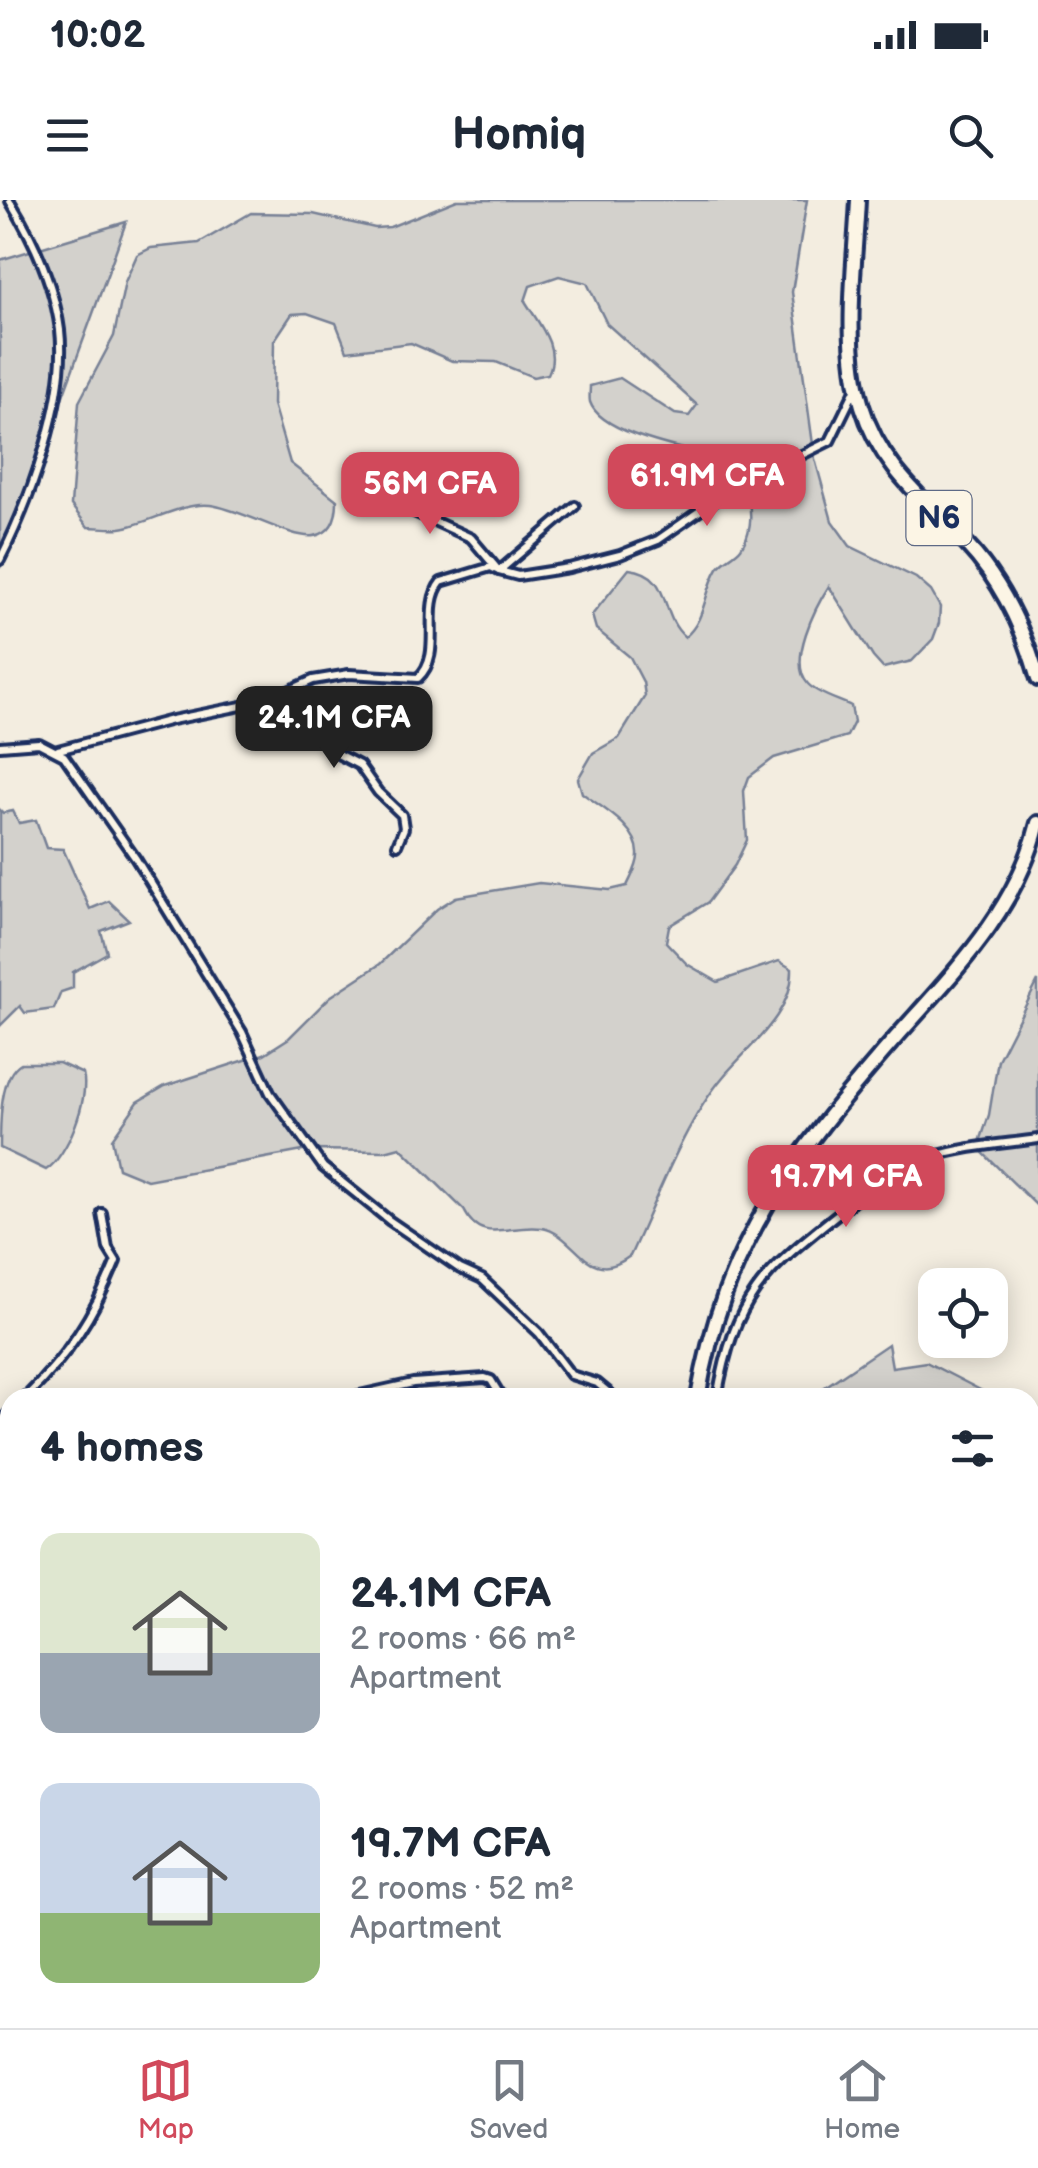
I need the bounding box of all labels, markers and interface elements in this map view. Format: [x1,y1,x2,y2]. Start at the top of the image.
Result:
text: 10:02 [50,13,145,58]
icon: menu [40,108,95,163]
text: Homiq [452,108,586,163]
icon: search [943,108,998,163]
pin: 61.9M CFA [593,444,821,529]
pin: 56M CFA [338,452,522,537]
text: 61.9M CFA [630,457,784,496]
text: 56M CFA [363,465,497,504]
road number: N6 [906,491,972,545]
pin: 24.1M CFA [220,686,448,771]
text: 24.1M CFA [257,699,411,738]
pin: 19.7M CFA [732,1145,960,1230]
text: 19.7M CFA [770,1158,922,1197]
map controls [918,1268,1008,1358]
button: locate [918,1268,1008,1358]
icon: filters [945,1421,1000,1476]
text: 4 homes [40,1423,204,1474]
text: 24.1M CFA [350,1569,551,1620]
icon: home [120,1573,240,1693]
text: 2 rooms · 66 m² [350,1620,576,1659]
text: Apartment [350,1659,501,1698]
text: 19.7M CFA [350,1819,550,1870]
icon: home [120,1823,240,1943]
text: 2 rooms · 52 m² [350,1870,574,1909]
text: Apartment [350,1909,501,1948]
tab: Map [138,2053,194,2146]
tab: Saved [470,2053,548,2146]
tab: Home [824,2053,900,2146]

